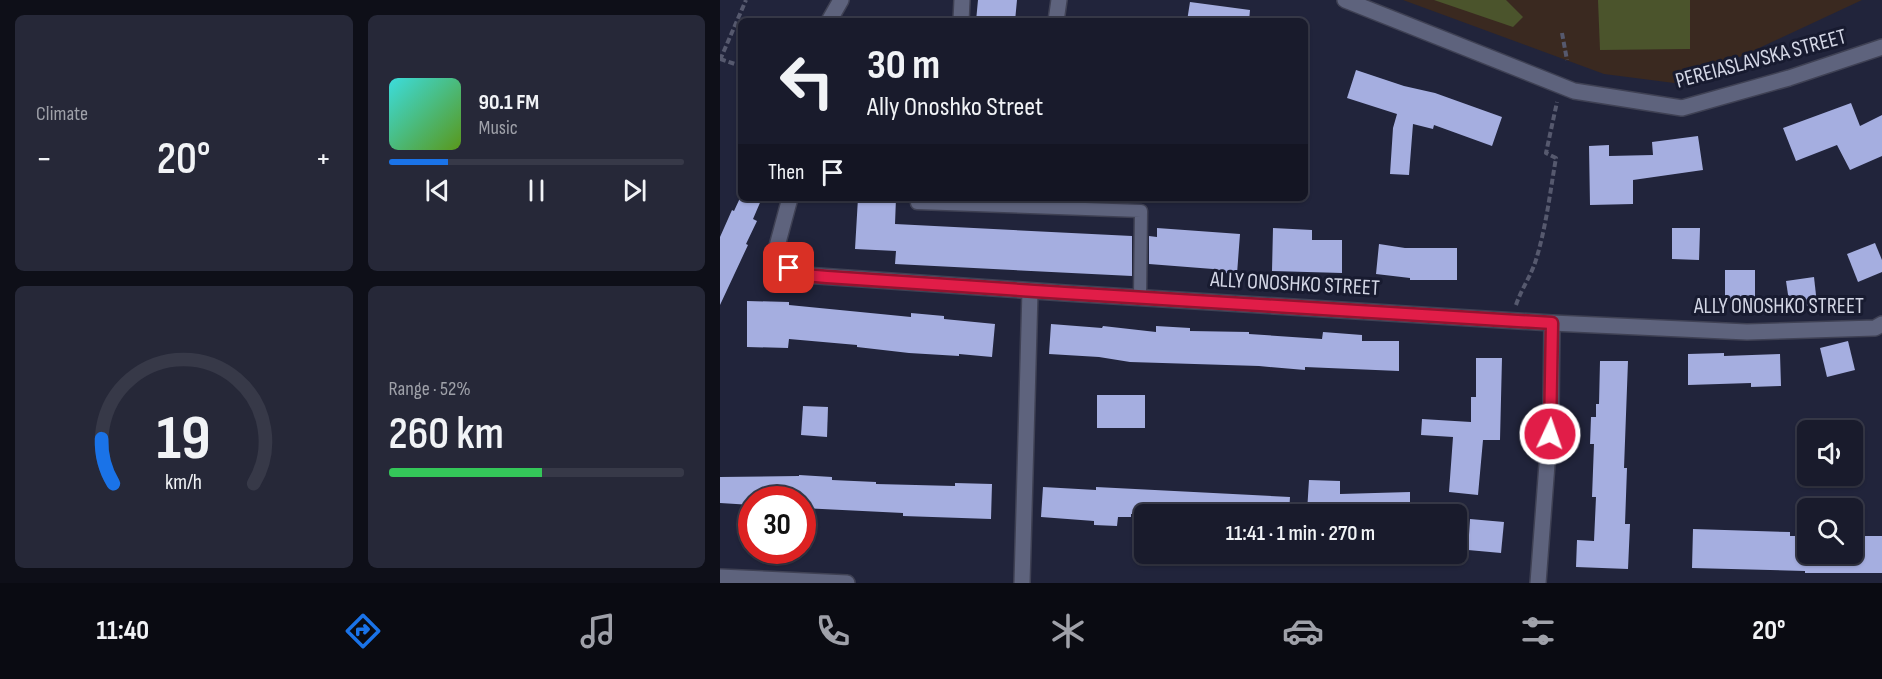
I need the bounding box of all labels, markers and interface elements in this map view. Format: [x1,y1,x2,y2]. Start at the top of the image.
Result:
street label: PEREIASLAVSKA STREET [1673,23,1849,95]
text: 30 m [867,40,940,91]
icon: left [768,42,846,120]
text: 90.1 FM [479,89,539,116]
text: Ally Onoshko Street [867,91,1043,123]
text: Climate [36,102,88,126]
text: Music [479,116,518,140]
text: 20° [157,132,211,187]
text: − [36,139,52,179]
text: + [315,139,332,179]
icon: arrive [816,156,849,189]
text: Then [768,159,804,186]
icon: previous [421,174,454,207]
icon: pause [520,174,553,207]
icon: next [618,174,651,207]
pin [763,242,814,293]
icon: arrive [772,251,805,284]
street label: ALLY ONOSHKO STREET [1209,266,1381,302]
street label: ALLY ONOSHKO STREET [1693,293,1864,320]
text: Range · 52% [389,377,471,401]
text: 19 [157,402,211,477]
position arrow [1518,402,1582,466]
text: 260 km [389,407,504,462]
map controls [1797,420,1863,564]
button: sound [1797,420,1863,486]
text: km/h [165,470,202,495]
speed limit sign: 30 [738,486,816,564]
button: search [1797,498,1863,564]
text: 11:41 · 1 min · 270 m [1226,520,1375,547]
icon: directions [342,610,384,652]
icon: music [577,610,619,652]
icon: phone [812,610,854,652]
icon: climate [1047,610,1089,652]
icon: car [1282,610,1324,652]
icon: filters [1517,610,1559,652]
text: 11:40 [97,615,149,647]
text: 20° [1752,615,1785,647]

